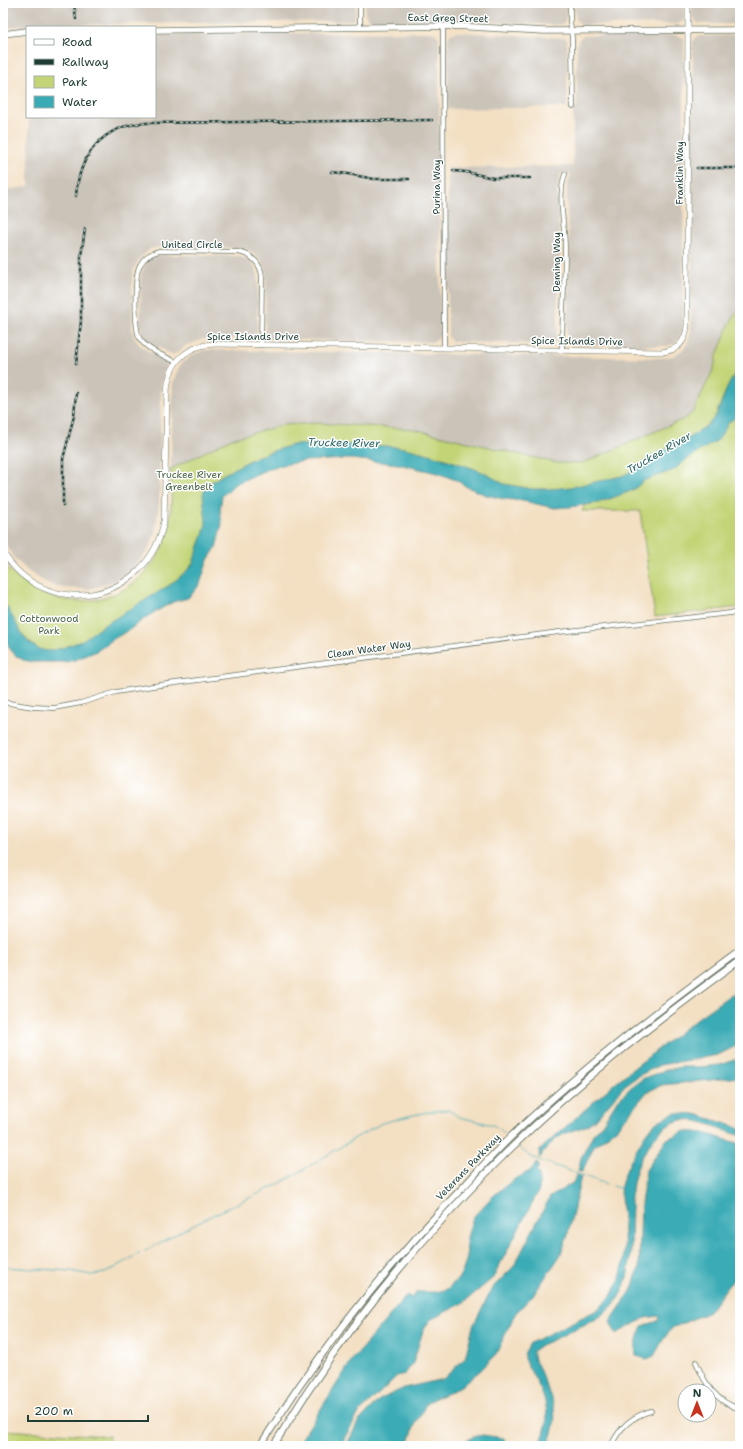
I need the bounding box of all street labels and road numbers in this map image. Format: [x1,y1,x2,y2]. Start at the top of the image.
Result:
street label: East Greg Street [407,11,489,25]
street label: Franklin Way [673,141,686,205]
street label: Purina Way [430,159,443,215]
street label: Deming Way [550,232,563,292]
street label: United Circle [161,238,223,251]
street label: Spice Islands Drive [207,330,299,343]
street label: Spice Islands Drive [531,334,623,348]
street label: Clean Water Way [326,637,412,661]
street label: Veterans Parkway [433,1131,503,1203]

